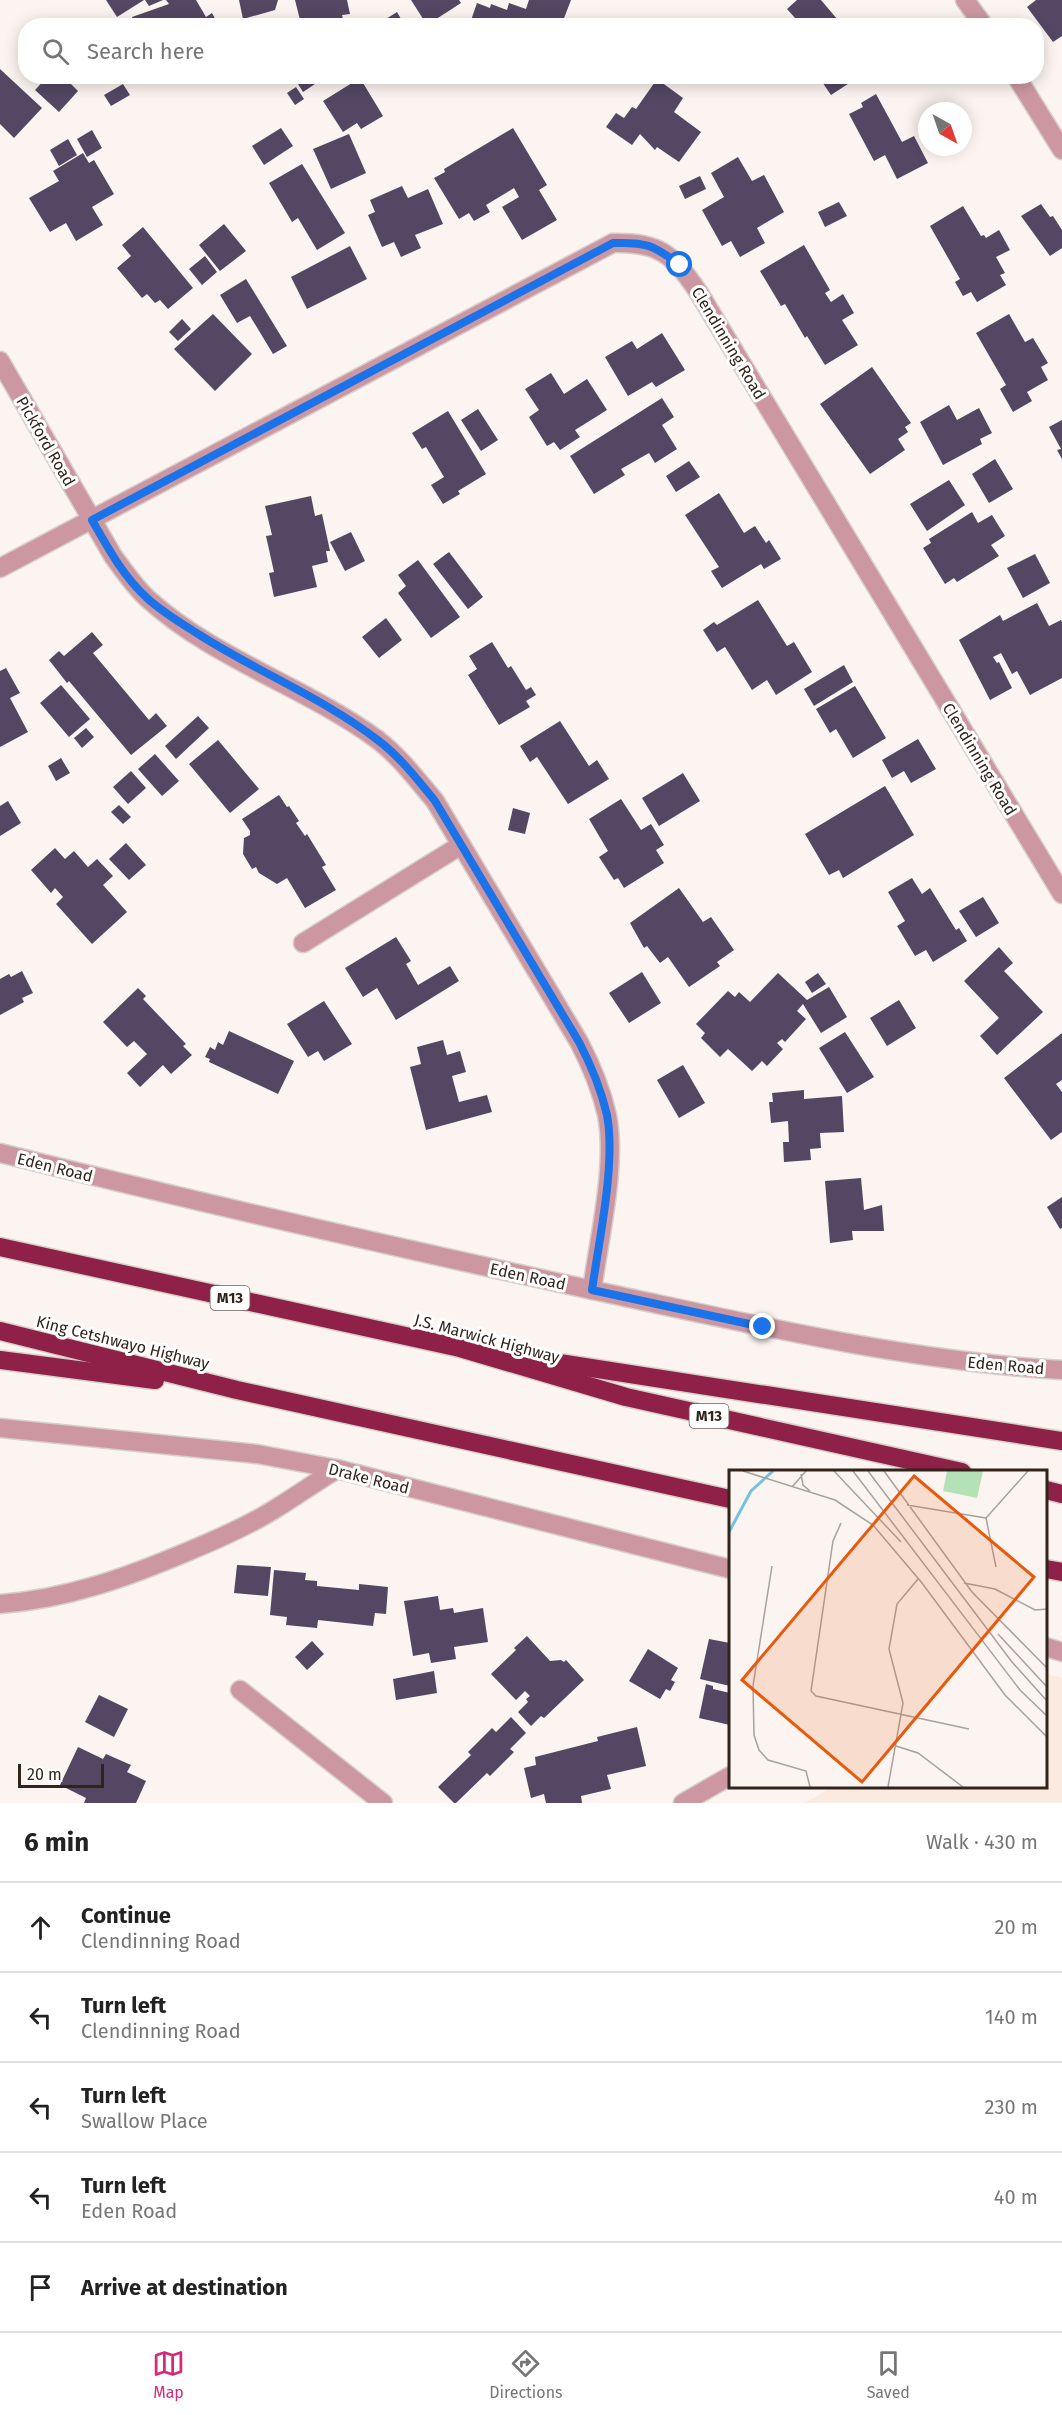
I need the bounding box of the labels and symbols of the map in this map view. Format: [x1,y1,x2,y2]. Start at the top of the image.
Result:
north arrow [918,102,972,156]
route start [666,251,692,277]
street label: Clendinning Road [688,284,770,403]
street label: Pickford Road [12,393,79,490]
street label: Clendinning Road [939,700,1021,819]
street label: Eden Road [15,1149,95,1186]
street label: Eden Road [488,1259,568,1294]
road number: M13 [210,1286,250,1310]
street label: J.S. Marwick Highway [412,1310,562,1367]
street label: King Cetshwayo Highway [34,1312,212,1373]
route end [749,1313,775,1339]
street label: Eden Road [967,1353,1045,1378]
road number: M13 [690,1404,728,1428]
street label: Drake Road [327,1459,411,1498]
inset map [729,1470,1047,1788]
scale bar [18,1761,104,1788]

